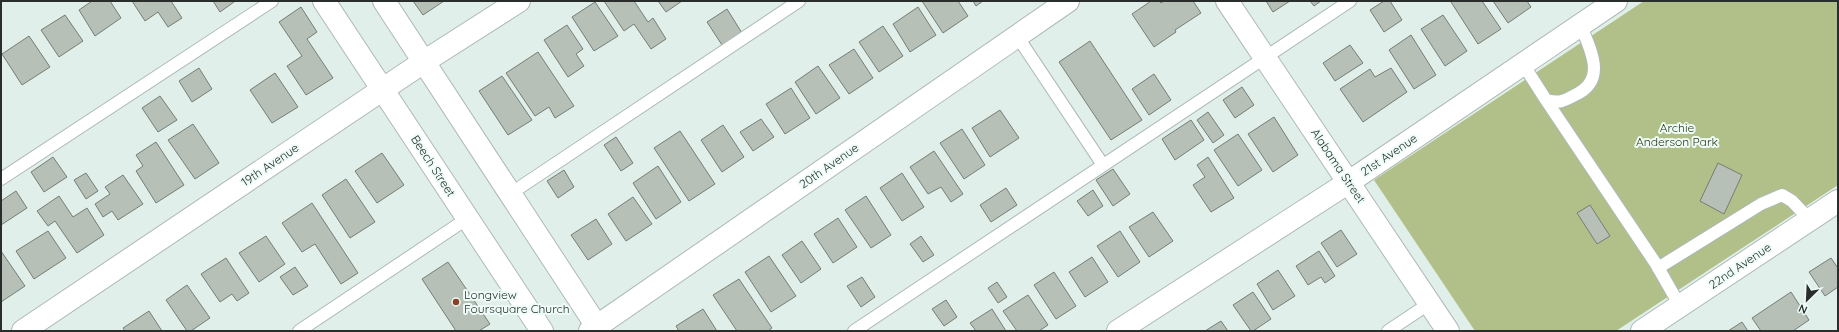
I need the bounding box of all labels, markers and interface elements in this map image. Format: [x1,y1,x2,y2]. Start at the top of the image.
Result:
park label: Archie Anderson Park [1636,120,1718,149]
street label: Alabama Street [1308,126,1369,206]
street label: 21st Avenue [1358,130,1420,179]
street label: Beech Street [408,132,459,199]
street label: 19th Avenue [238,140,302,189]
street label: 20th Avenue [796,140,861,192]
street label: 22nd Avenue [1706,239,1774,292]
north arrow [1787,280,1827,320]
place label: Longview Foursquare Church [464,287,570,316]
marker: Longview Foursquare Church [451,297,461,307]
text: N [1796,301,1809,317]

